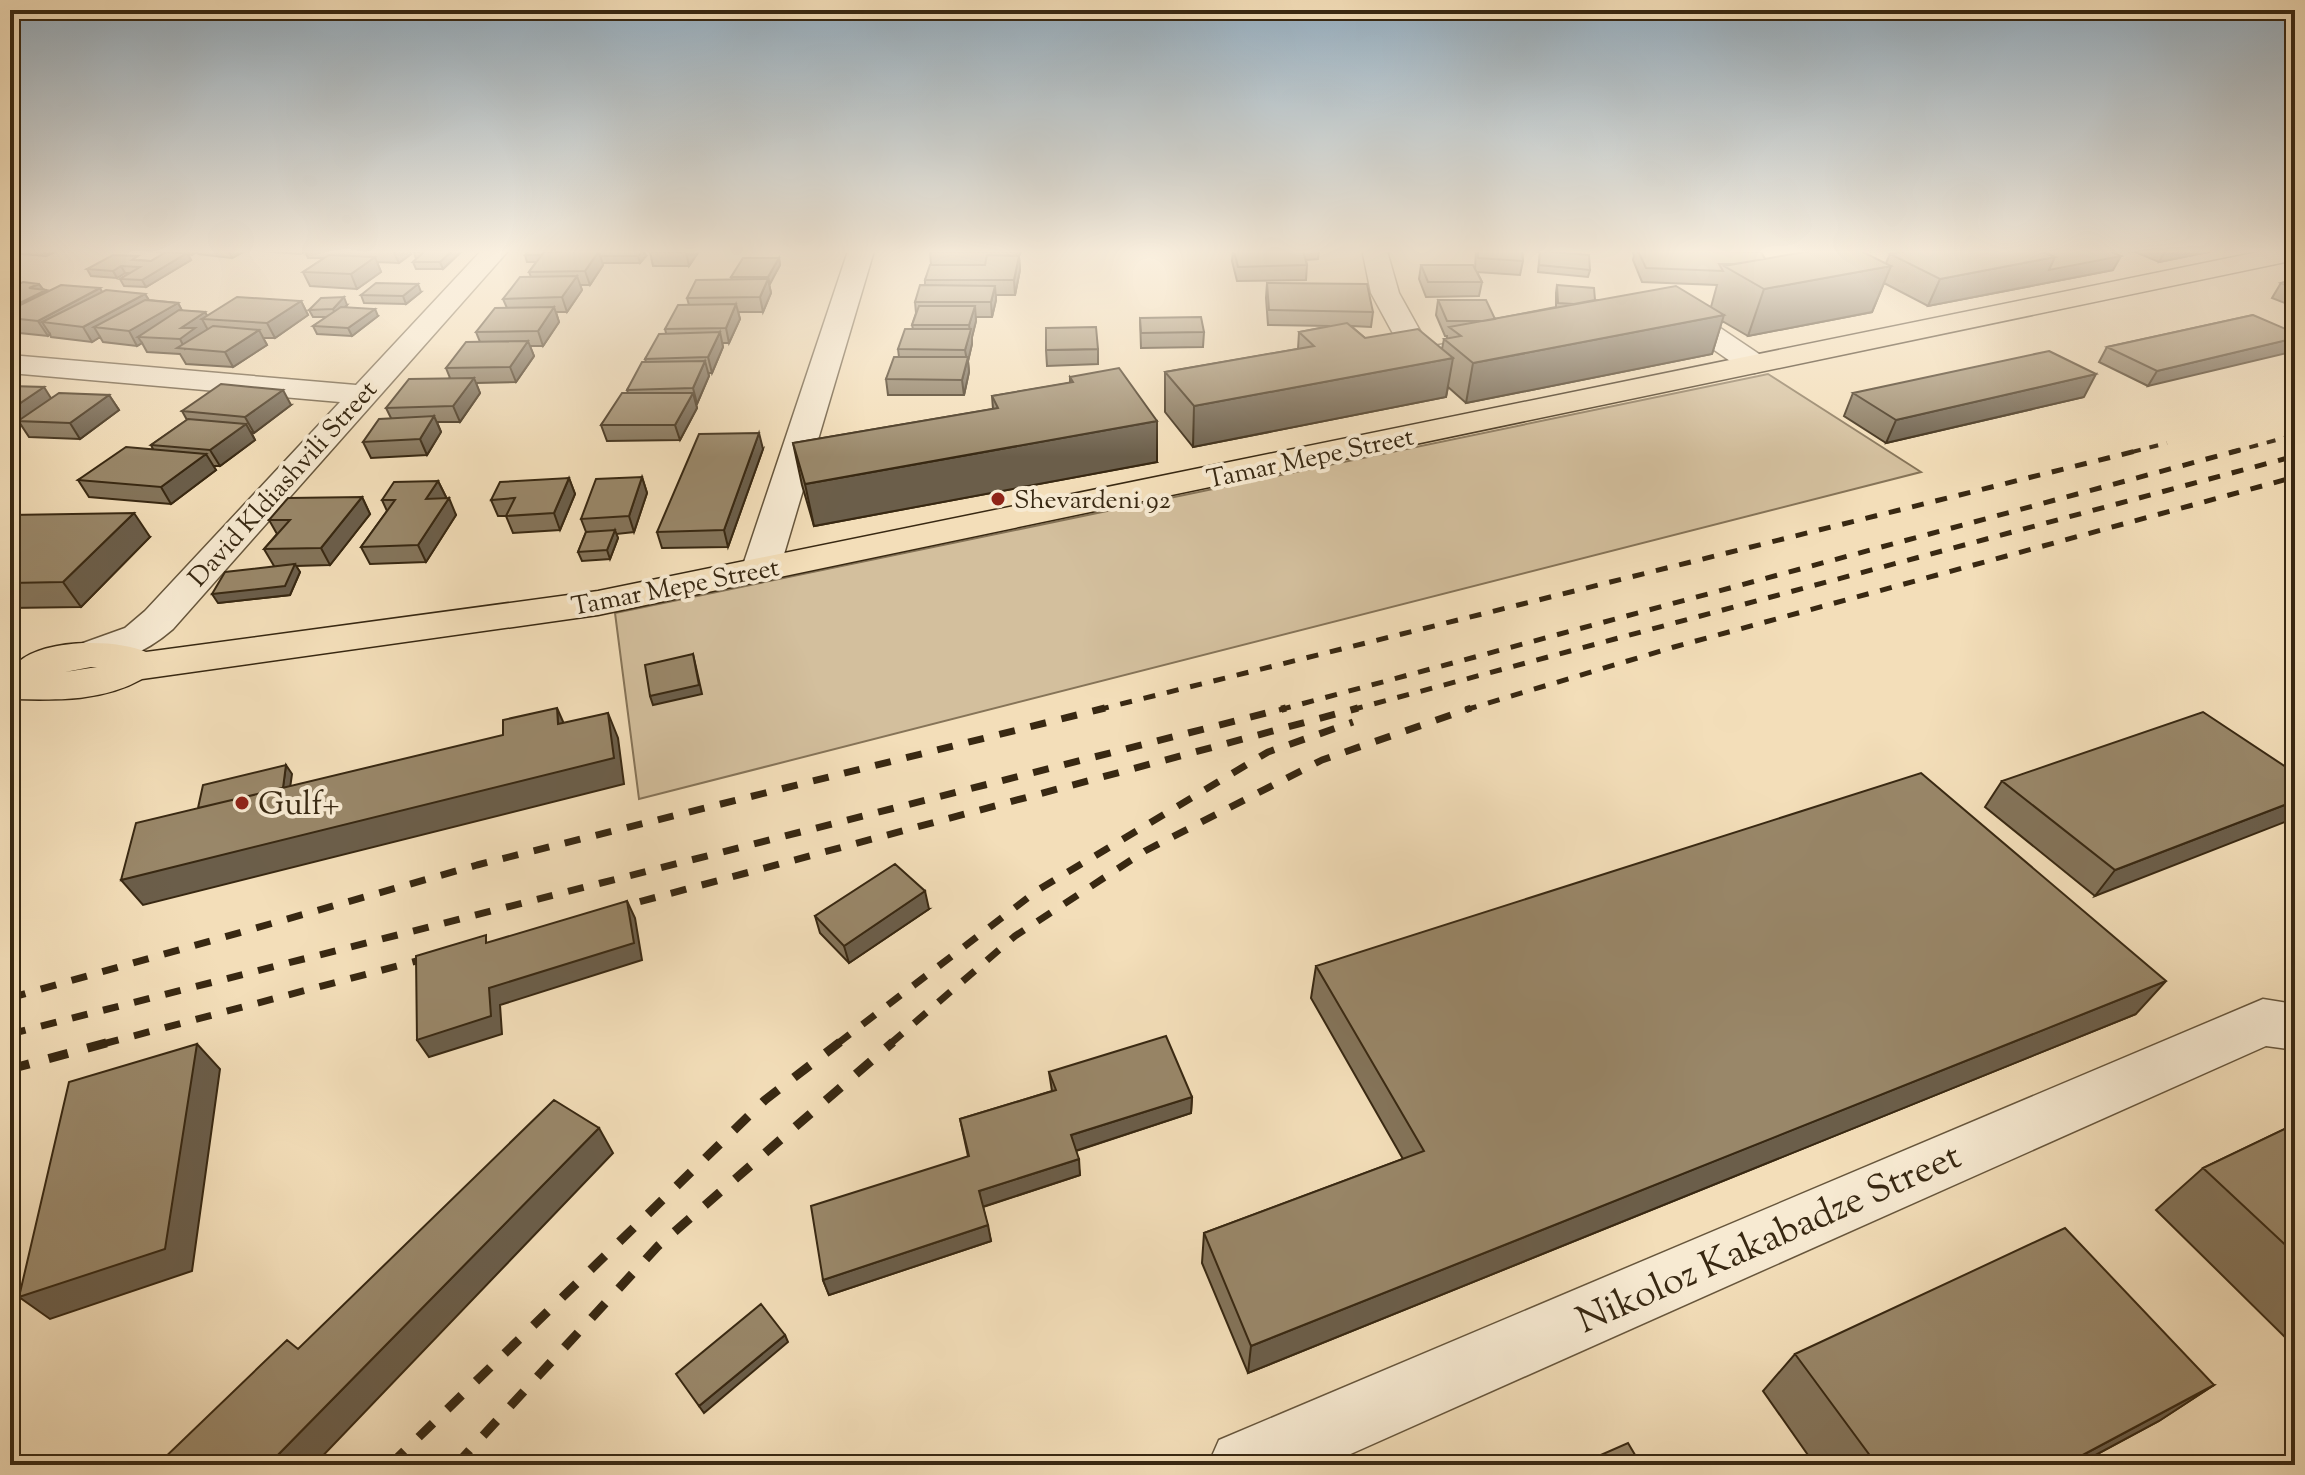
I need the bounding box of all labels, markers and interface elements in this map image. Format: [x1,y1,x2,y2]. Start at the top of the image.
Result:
street label: David Kldiashvili Street [181,373,387,596]
street label: Tamar Mepe Street [1203,419,1418,499]
place label: Shevardeni 92 [1014,483,1171,520]
marker: Shevardeni 92 [989,490,1007,508]
street label: Tamar Mepe Street [568,550,783,627]
place label: Gulf+ [258,783,339,829]
marker: Gulf+ [233,794,251,812]
street label: Nikoloz Kakabadze Street [1569,1132,1970,1350]

